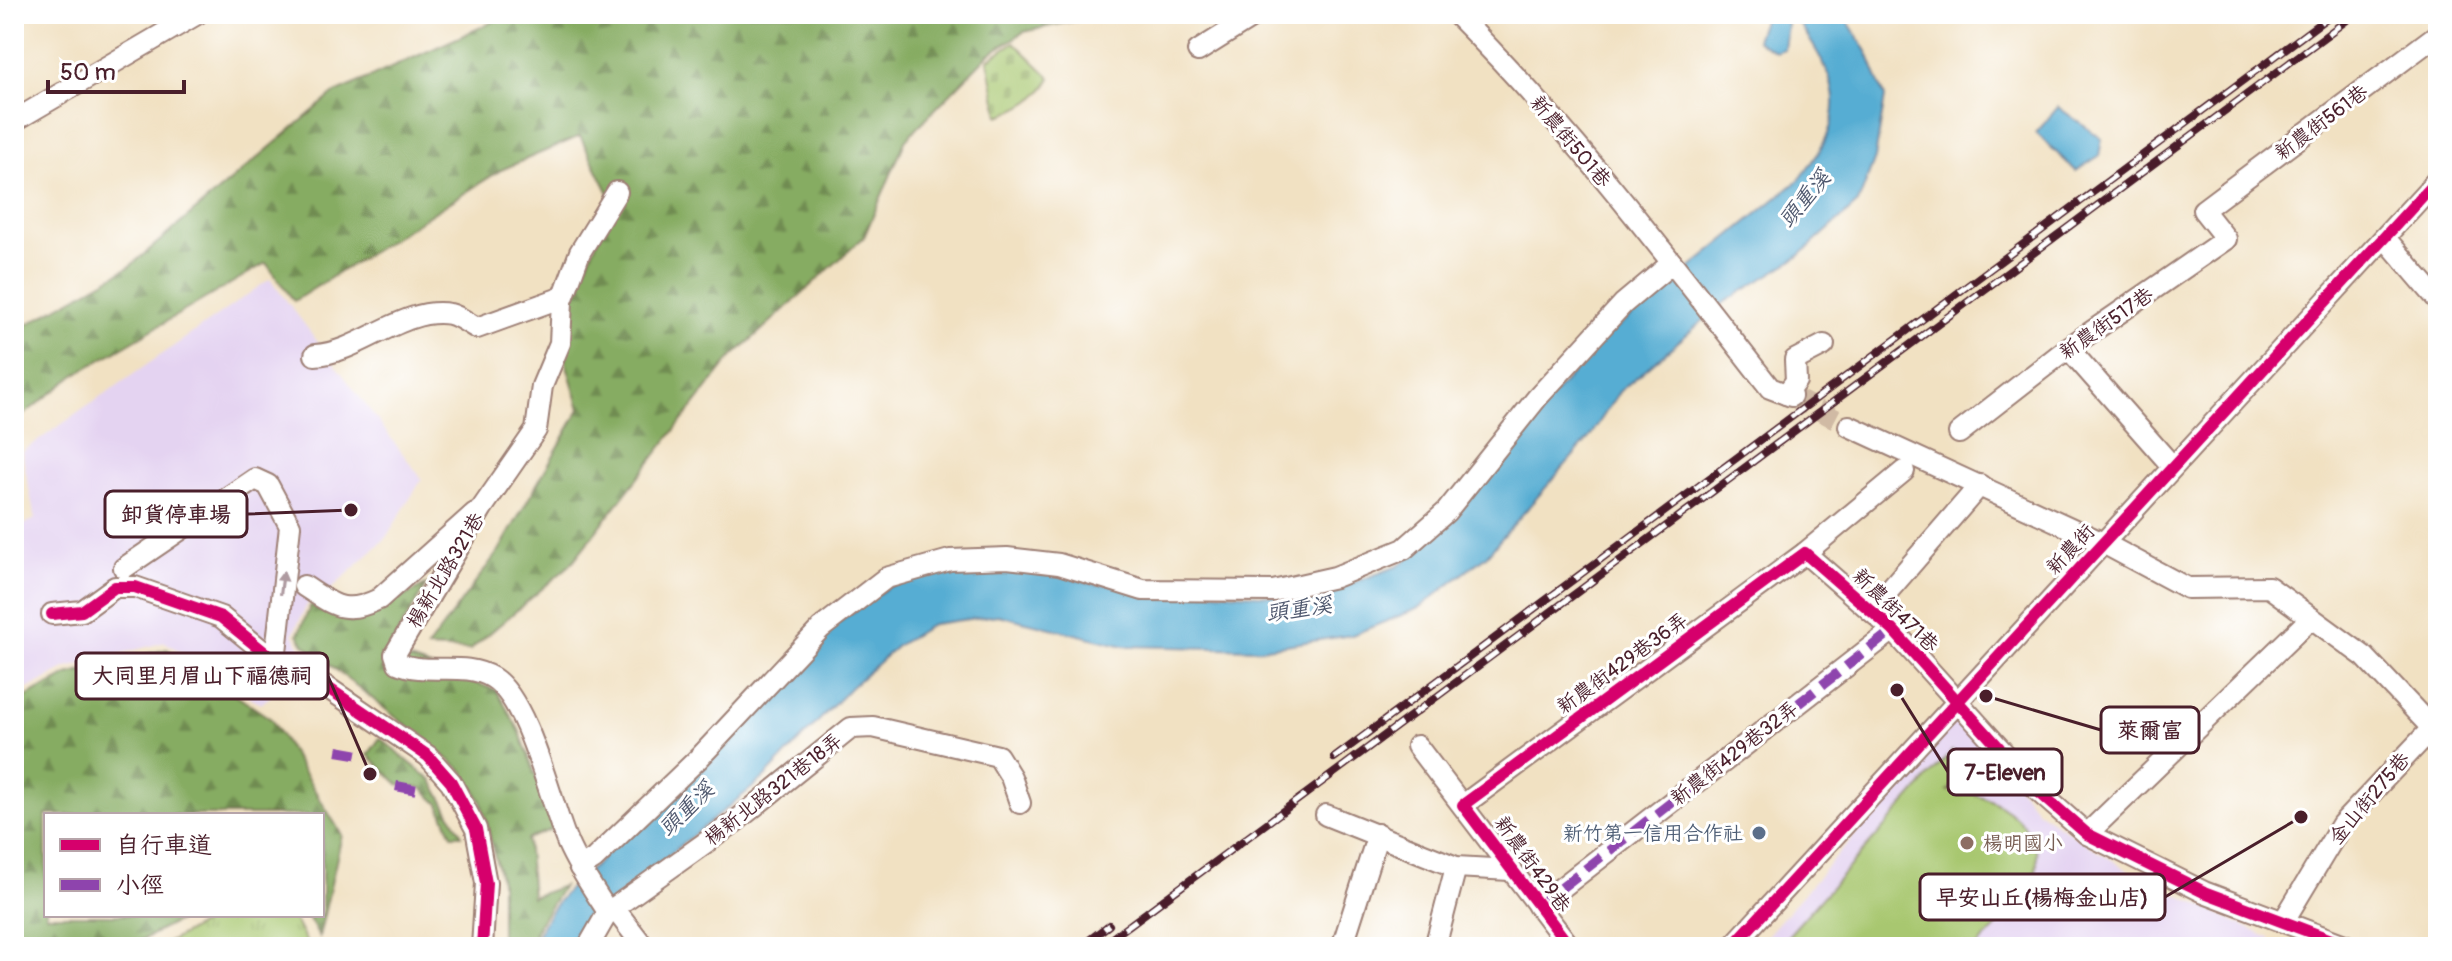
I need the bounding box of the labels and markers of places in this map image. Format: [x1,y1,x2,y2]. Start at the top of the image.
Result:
callout: 卸貨停車場 [105,491,247,537]
callout: 大同里月眉山下福德祠 [76,653,328,699]
callout: 萊爾富 [2101,707,2199,753]
callout: 7-Eleven [1948,749,2062,795]
place label: 新竹第一信用合作社 [1563,821,1743,846]
marker: 新竹第一信用合作社 [1750,824,1768,842]
place label: 楊明國小 [1983,831,2063,856]
marker: 楊明國小 [1958,834,1976,852]
callout: 早安山丘(楊梅金山店) [1920,874,2165,920]

